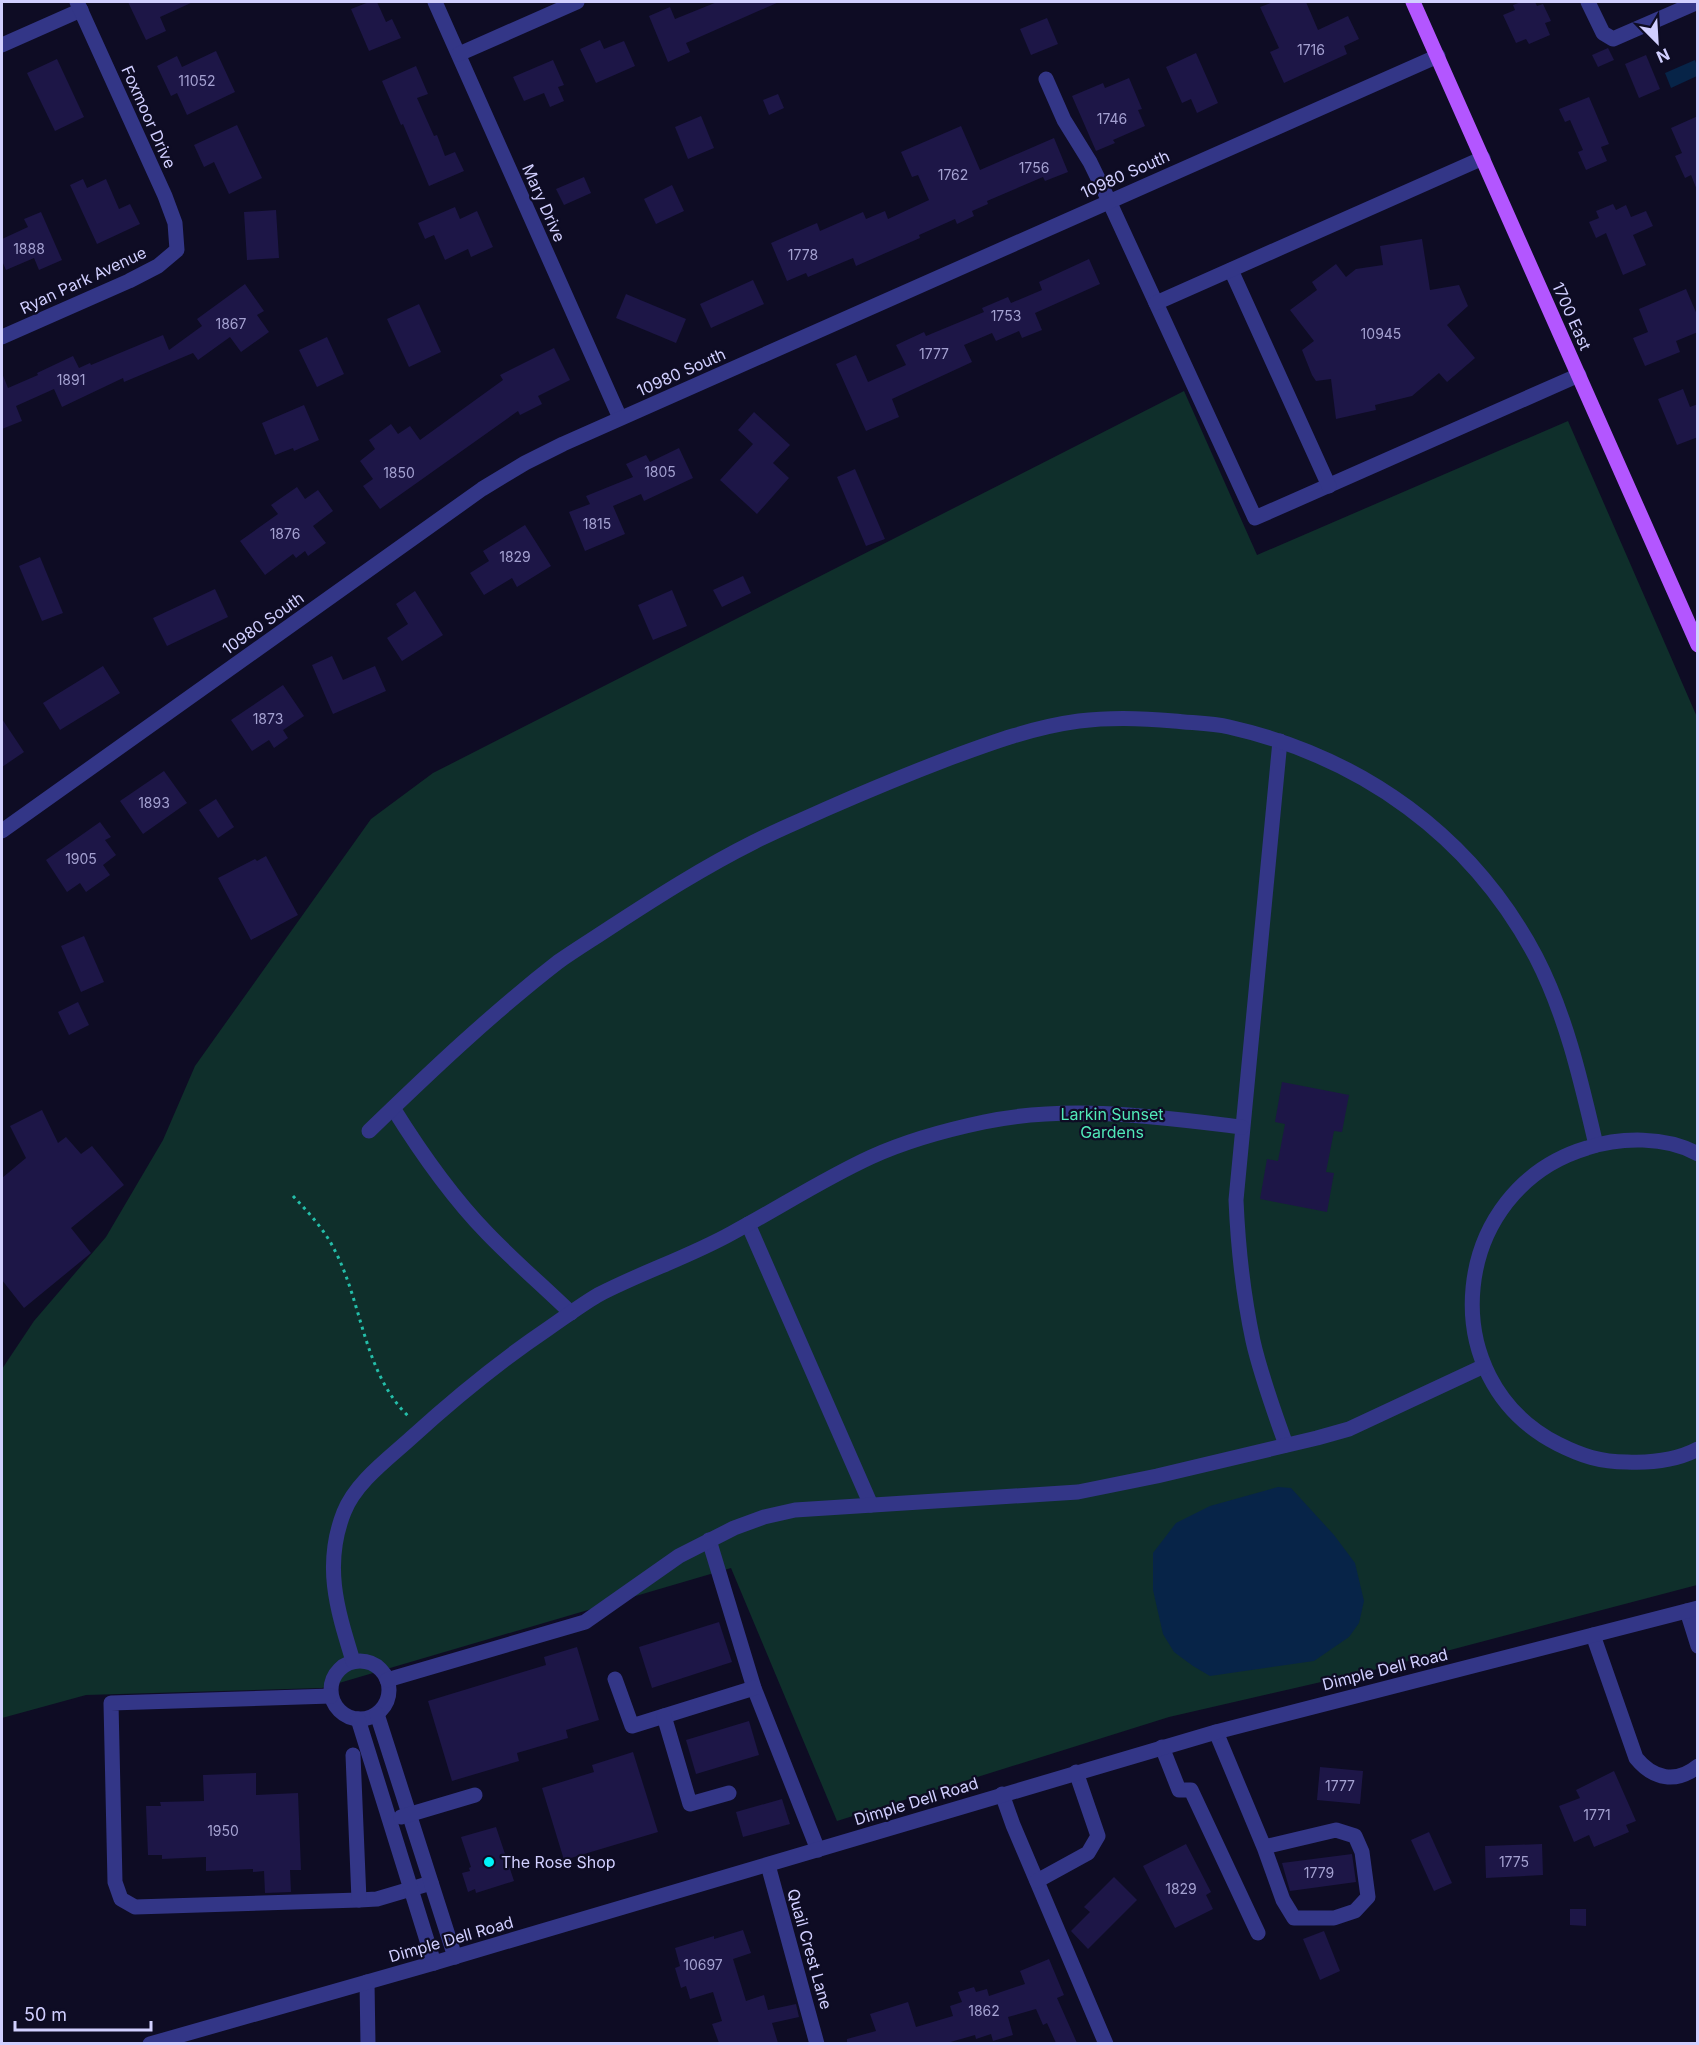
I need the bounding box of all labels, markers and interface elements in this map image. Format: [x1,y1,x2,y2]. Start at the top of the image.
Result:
north arrow [1627,12,1687,72]
house number: 1716 [1297,41,1325,58]
text: N [1653,44,1673,67]
street label: Foxmoor Drive [117,63,181,171]
house number: 11052 [178,72,216,89]
house number: 1746 [1097,110,1127,127]
street label: 10980 South [1078,146,1172,202]
house number: 1756 [1019,159,1049,176]
street label: Mary Drive [518,161,570,245]
house number: 1762 [938,166,968,183]
house number: 1888 [13,240,45,257]
street label: Ryan Park Avenue [17,242,149,318]
house number: 1778 [788,246,818,263]
street label: 1700 East [1548,279,1596,353]
house number: 1753 [991,307,1021,324]
house number: 1867 [216,315,247,332]
house number: 10945 [1361,325,1401,342]
street label: 10980 South [634,344,728,400]
house number: 1777 [919,345,949,362]
house number: 1891 [57,371,85,388]
house number: 1805 [644,463,676,480]
house number: 1850 [383,464,415,481]
house number: 1815 [583,515,611,532]
house number: 1876 [270,525,300,542]
house number: 1829 [499,548,531,565]
street label: 10980 South [218,588,308,658]
house number: 1873 [253,710,283,727]
house number: 1893 [138,794,170,811]
house number: 1905 [65,850,97,867]
park label: Larkin Sunset Gardens [1060,1104,1164,1142]
street label: Dimple Dell Road [1320,1644,1450,1694]
street label: Dimple Dell Road [852,1773,980,1829]
house number: 1777 [1325,1777,1355,1794]
house number: 1771 [1583,1806,1611,1823]
house number: 1950 [207,1822,239,1839]
place label: The Rose Shop [501,1852,616,1872]
house number: 1775 [1499,1853,1529,1870]
marker: The Rose Shop [482,1855,496,1869]
house number: 1779 [1304,1864,1334,1881]
house number: 1829 [1165,1880,1197,1897]
street label: Quail Crest Lane [783,1886,837,2012]
street label: Dimple Dell Road [386,1912,516,1966]
house number: 10697 [683,1956,723,1973]
scale bar [15,1994,152,2032]
house number: 1862 [968,2002,1000,2019]
text: 50 m [24,2004,67,2025]

